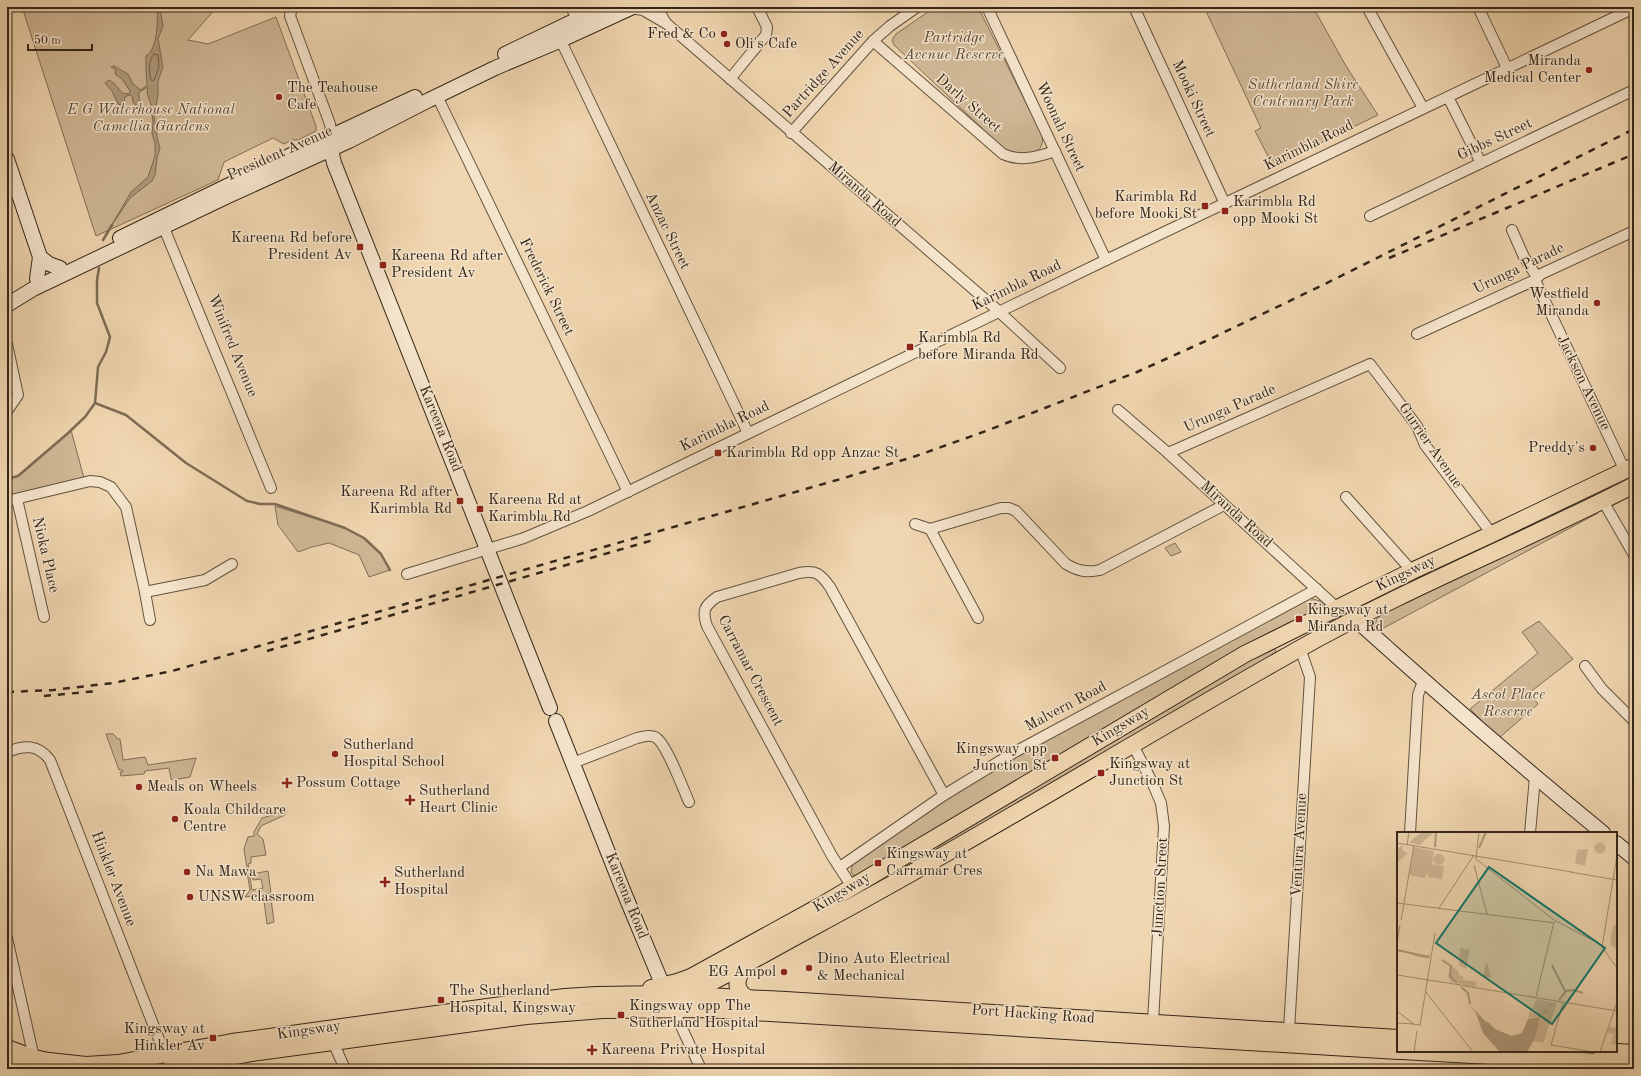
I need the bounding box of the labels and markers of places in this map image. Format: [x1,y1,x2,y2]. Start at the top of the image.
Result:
place label: Fred & Co [647,27,716,42]
marker: Fred & Co [719,29,729,39]
place label: Oli's Cafe [735,37,797,52]
marker: Oli's Cafe [722,39,732,49]
place label: Miranda Medical Center [1484,54,1582,86]
marker: Miranda Medical Center [1584,65,1594,75]
place label: The Teahouse Cafe [287,81,378,113]
marker: The Teahouse Cafe [274,92,284,102]
place label: Karimbla Rd before Mooki St [1095,190,1197,222]
place label: Karimbla Rd opp Mooki St [1233,195,1318,227]
marker: Karimbla Rd before Mooki St [1200,201,1210,211]
marker: Karimbla Rd opp Mooki St [1220,206,1230,216]
place label: Kareena Rd before President Av [231,231,352,263]
marker: Kareena Rd before President Av [355,242,365,252]
place label: Kareena Rd after President Av [391,249,503,281]
marker: Kareena Rd after President Av [378,260,388,270]
place label: Westfield Miranda [1529,287,1590,319]
marker: Westfield Miranda [1592,298,1602,308]
place label: Karimbla Rd before Miranda Rd [918,331,1039,363]
marker: Karimbla Rd before Miranda Rd [905,342,915,352]
place label: Preddy's [1528,441,1585,456]
marker: Preddy's [1588,443,1598,453]
place label: Karimbla Rd opp Anzac St [726,446,899,461]
marker: Karimbla Rd opp Anzac St [713,448,723,458]
place label: Kareena Rd after Karimbla Rd [340,485,452,517]
place label: Kareena Rd at Karimbla Rd [488,493,582,525]
marker: Kareena Rd after Karimbla Rd [455,496,465,506]
marker: Kareena Rd at Karimbla Rd [475,504,485,514]
place label: Kingsway at Miranda Rd [1307,603,1388,635]
marker: Kingsway at Miranda Rd [1294,614,1304,624]
place label: Sutherland Hospital School [343,738,444,770]
place label: Kingsway opp Junction St [955,742,1047,774]
marker: Sutherland Hospital School [330,749,340,759]
marker: Kingsway opp Junction St [1050,753,1060,763]
place label: Kingsway at Junction St [1109,757,1190,789]
marker: Kingsway at Junction St [1096,768,1106,778]
place label: Possum Cottage [296,776,401,791]
marker: Possum Cottage [281,777,293,789]
place label: Meals on Wheels [147,780,257,795]
marker: Meals on Wheels [134,782,144,792]
place label: Sutherland Heart Clinic [419,784,498,816]
marker: Sutherland Heart Clinic [404,794,416,806]
place label: Koala Childcare Centre [183,803,286,835]
marker: Koala Childcare Centre [170,814,180,824]
place label: Kingsway at Carramar Cres [886,847,982,879]
marker: Kingsway at Carramar Cres [873,858,883,868]
place label: Na Mawa [195,865,257,880]
place label: Sutherland Hospital [394,866,465,898]
marker: Na Mawa [182,867,192,877]
marker: Sutherland Hospital [379,876,391,888]
place label: UNSW classroom [198,890,315,905]
marker: UNSW classroom [185,892,195,902]
place label: Dino Auto Electrical & Mechanical [817,952,950,984]
marker: Dino Auto Electrical & Mechanical [804,963,814,973]
place label: EG Ampol [708,965,776,980]
marker: EG Ampol [779,967,789,977]
place label: The Sutherland Hospital, Kingsway [449,984,576,1016]
marker: The Sutherland Hospital, Kingsway [436,995,446,1005]
place label: Kingsway opp The Sutherland Hospital [629,999,759,1031]
marker: Kingsway opp The Sutherland Hospital [616,1010,626,1020]
place label: Kingsway at Hinkler Av [124,1022,205,1054]
marker: Kingsway at Hinkler Av [208,1033,218,1043]
place label: Kareena Private Hospital [601,1043,765,1058]
marker: Kareena Private Hospital [586,1044,598,1056]

